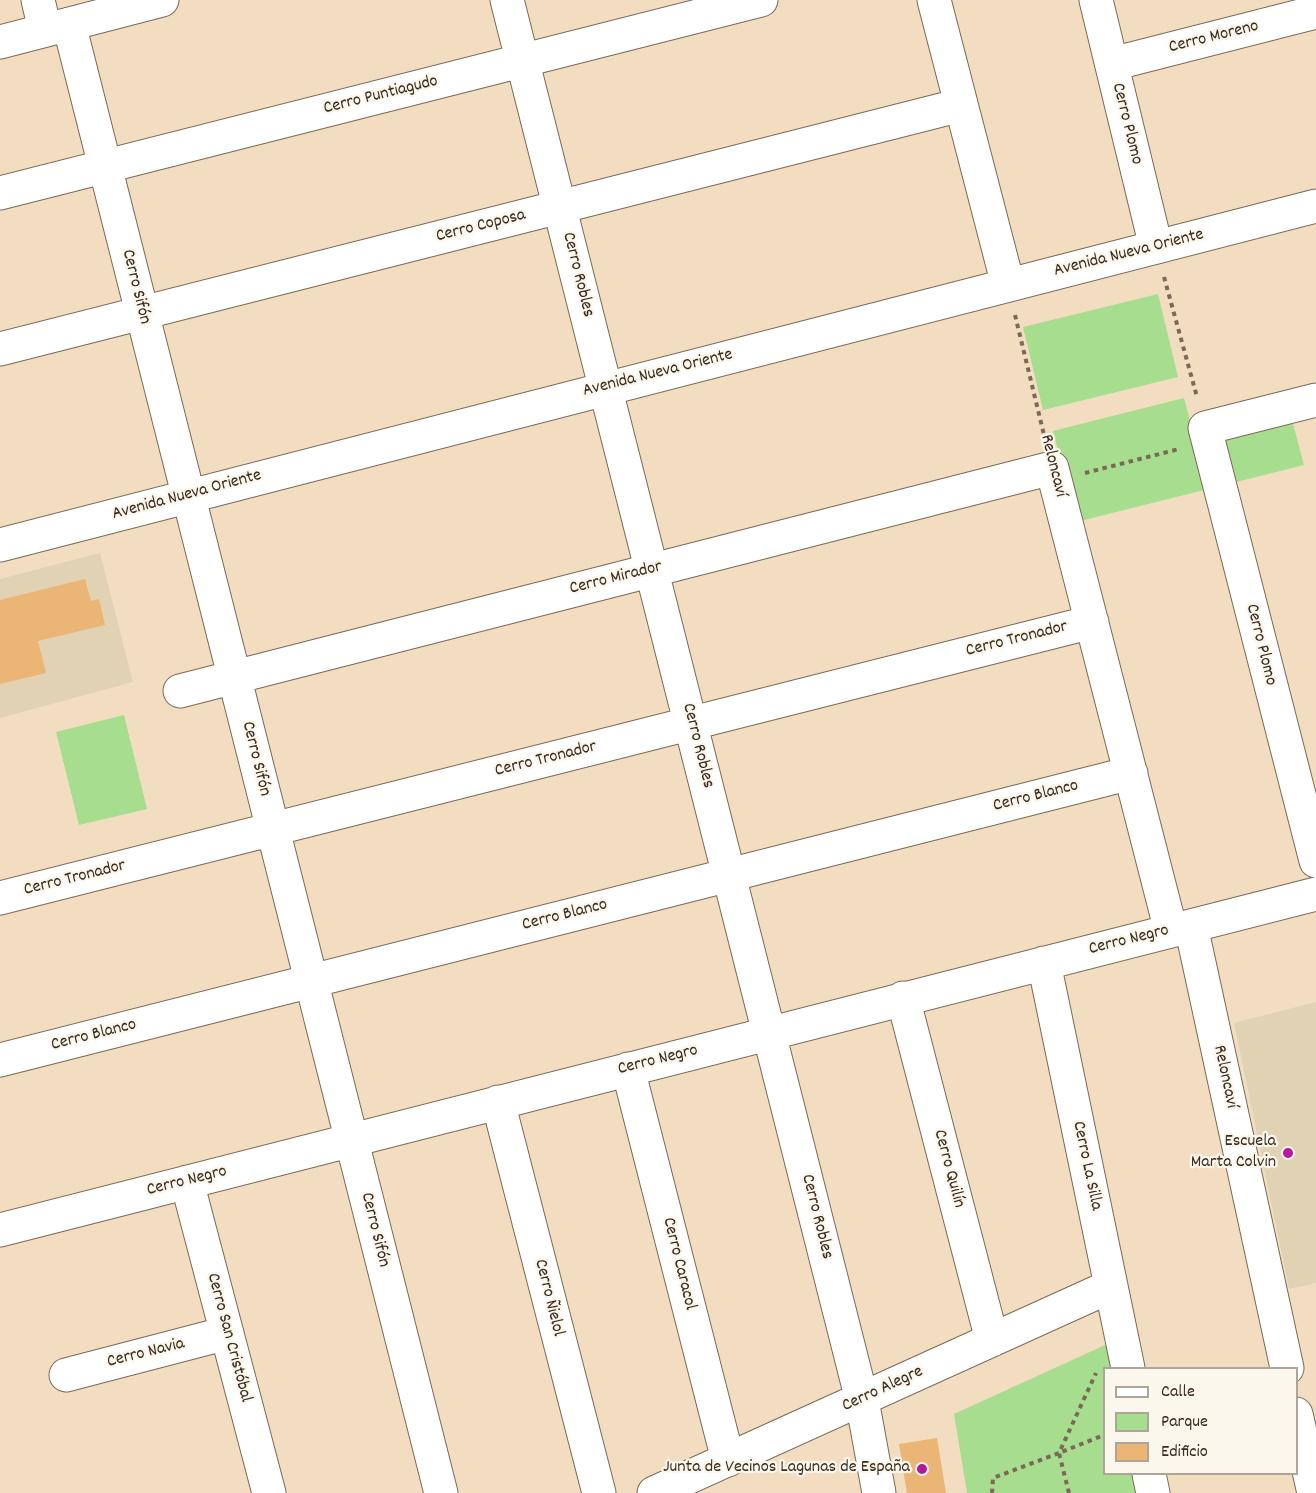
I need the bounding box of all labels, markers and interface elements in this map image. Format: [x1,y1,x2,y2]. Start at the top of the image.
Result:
street label: Cerro Moreno [1167,16,1261,60]
street label: Cerro Puntiagudo [322,71,440,121]
street label: Cerro Plomo [1105,81,1147,167]
street label: Cerro Coposa [434,205,528,249]
street label: Avenida Nueva Oriente [1052,225,1206,283]
street label: Cerro Robles [556,230,598,320]
street label: Cerro Sifón [115,247,155,327]
street label: Avenida Nueva Oriente [581,345,735,403]
street label: Reloncaví [1034,432,1070,500]
street label: Avenida Nueva Oriente [110,466,264,526]
street label: Cerro Mirador [568,557,664,601]
street label: Cerro Plomo [1239,602,1281,688]
street label: Cerro Tronador [964,617,1070,663]
street label: Cerro Robles [676,701,718,791]
street label: Cerro Sifón [235,719,275,799]
street label: Cerro Tronador [493,737,599,783]
street label: Cerro Blanco [991,776,1081,818]
street label: Cerro Tronador [22,856,128,902]
street label: Cerro Blanco [520,895,610,937]
street label: Cerro Negro [1087,921,1171,961]
street label: Cerro Blanco [49,1015,139,1057]
street label: Cerro Negro [616,1041,700,1081]
street label: Reloncaví [1207,1044,1241,1110]
street label: Cerro La Silla [1066,1120,1106,1212]
street label: Cerro Quilín [927,1128,969,1210]
place label: Escuela Marta Colvin [1191,1132,1276,1174]
marker: Escuela Marta Colvin [1281,1146,1295,1160]
street label: Cerro Negro [145,1162,229,1202]
street label: Cerro Robles [795,1172,837,1262]
street label: Cerro Sifón [354,1190,394,1270]
street label: Cerro Caracol [656,1216,700,1312]
street label: Cerro Ñielol [528,1257,568,1339]
street label: Cerro San Cristóbal [200,1271,256,1405]
street label: Cerro Navia [105,1334,187,1374]
street label: Cerro Alegre [839,1362,927,1418]
legend [1103,1367,1298,1475]
text: Calle [1161,1380,1195,1405]
text: Parque [1161,1410,1208,1435]
text: Edificio [1161,1440,1208,1465]
place label: Junta de Vecinos Lagunas de España [663,1458,910,1480]
marker: Junta de Vecinos Lagunas de España [915,1462,929,1476]

